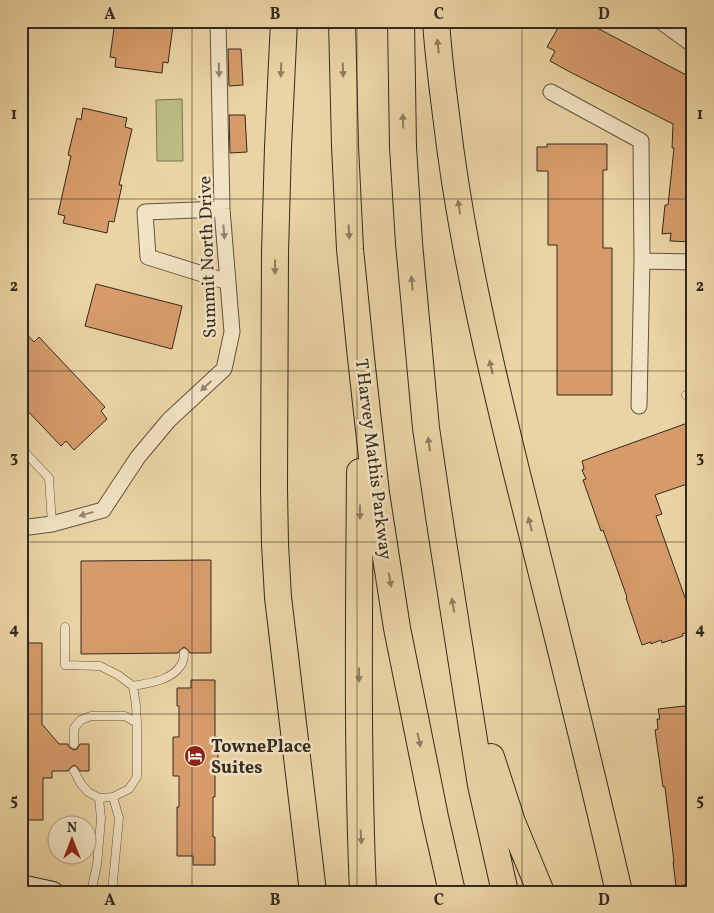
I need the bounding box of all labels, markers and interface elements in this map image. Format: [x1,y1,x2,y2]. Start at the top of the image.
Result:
text: A [104,4,116,26]
text: B [270,4,281,26]
text: C [434,4,444,26]
text: D [598,4,610,26]
one-way arrow [434,38,442,54]
one-way arrow [216,62,224,78]
one-way arrow [277,62,285,78]
one-way arrow [339,62,347,78]
text: 1 [11,104,17,126]
text: 1 [697,104,703,126]
one-way arrow [398,112,406,128]
street label: Summit North Drive [193,175,224,339]
one-way arrow [455,199,463,215]
one-way arrow [221,225,229,241]
one-way arrow [346,225,354,241]
one-way arrow [271,260,279,276]
one-way arrow [408,275,416,291]
text: 2 [10,276,18,298]
text: 2 [696,276,704,298]
street label: T Harvey Mathis Parkway [348,357,397,561]
one-way arrow [487,358,495,374]
one-way arrow [201,380,213,392]
one-way arrow [424,436,432,452]
text: 3 [10,447,18,469]
text: 3 [696,447,704,469]
one-way arrow [356,504,364,520]
one-way arrow [78,511,93,519]
one-way arrow [526,517,534,532]
one-way arrow [386,573,394,589]
one-way arrow [448,597,456,613]
text: 4 [9,619,19,641]
text: 4 [695,619,705,641]
one-way arrow [355,667,363,683]
one-way arrow [415,732,423,748]
place label: TownePlace Suites [211,735,311,781]
hotel icon: TownePlace Suites [183,744,207,768]
text: 5 [10,790,18,812]
text: 5 [696,790,704,812]
north arrow [48,816,98,866]
text: N [67,819,77,838]
one-way arrow [357,829,365,845]
text: A [104,890,116,912]
text: B [270,890,281,912]
text: C [434,890,444,912]
text: D [598,890,610,912]

